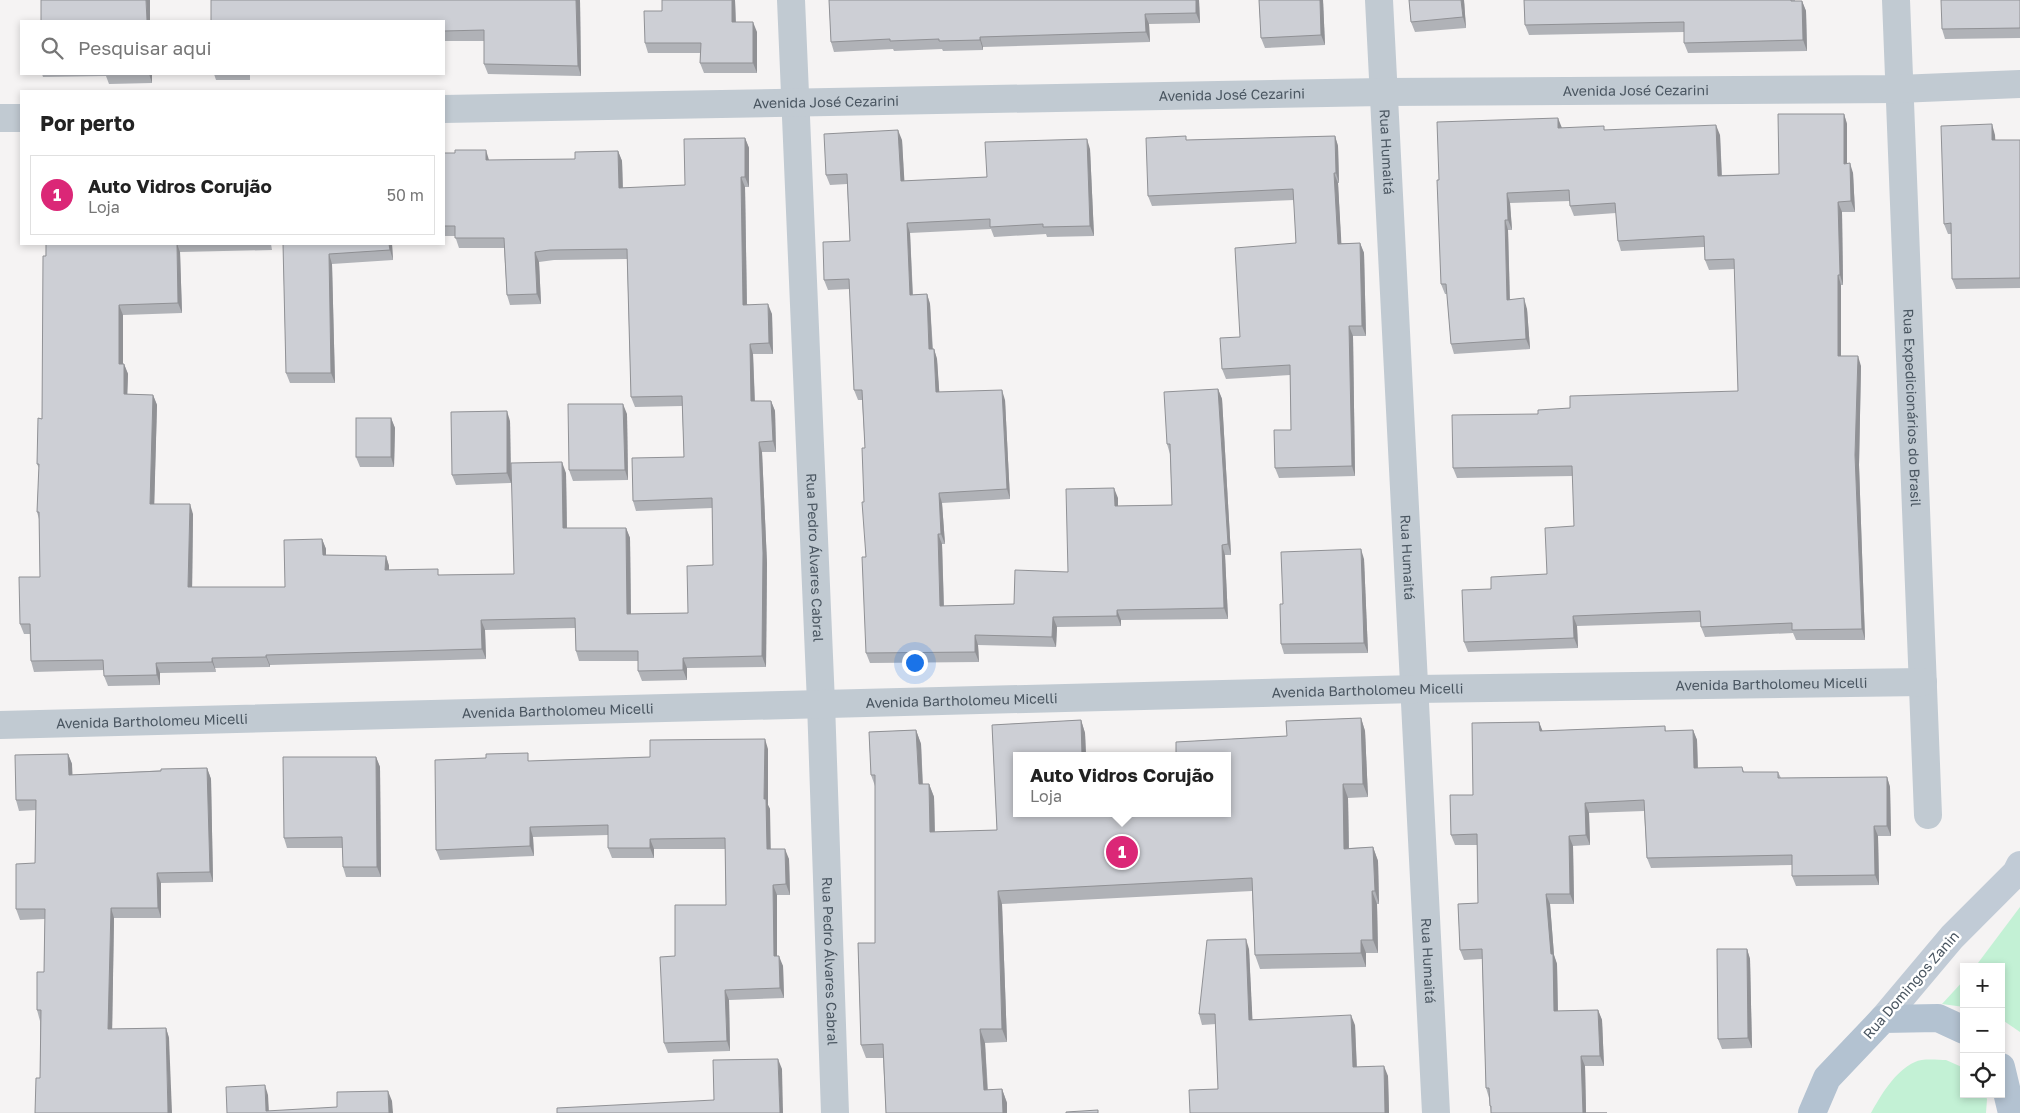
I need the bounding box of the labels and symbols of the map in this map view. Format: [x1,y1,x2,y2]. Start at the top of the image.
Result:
street label: Avenida José Cezarini [1563,81,1709,99]
street label: Avenida José Cezarini [1159,84,1305,104]
street label: Avenida José Cezarini [753,92,899,111]
street label: Rua Humaitá [1377,108,1398,195]
street label: Rua Expedicionários do Brasil [1900,308,1925,507]
street label: Rua Pedro Álvares Cabral [803,473,827,642]
street label: Rua Humaitá [1397,514,1419,601]
your location [902,650,928,676]
street label: Avenida Bartholomeu Micelli [1675,674,1868,693]
street label: Avenida Bartholomeu Micelli [1271,679,1464,701]
street label: Avenida Bartholomeu Micelli [866,689,1058,711]
street label: Avenida Bartholomeu Micelli [462,699,654,721]
street label: Avenida Bartholomeu Micelli [56,710,248,732]
pin: 1 [1106,833,1138,871]
street label: Rua Pedro Álvares Cabral [819,876,842,1046]
street label: Rua Humaitá [1418,917,1439,1004]
street label: Rua Domingos Zanin [1859,927,1962,1042]

